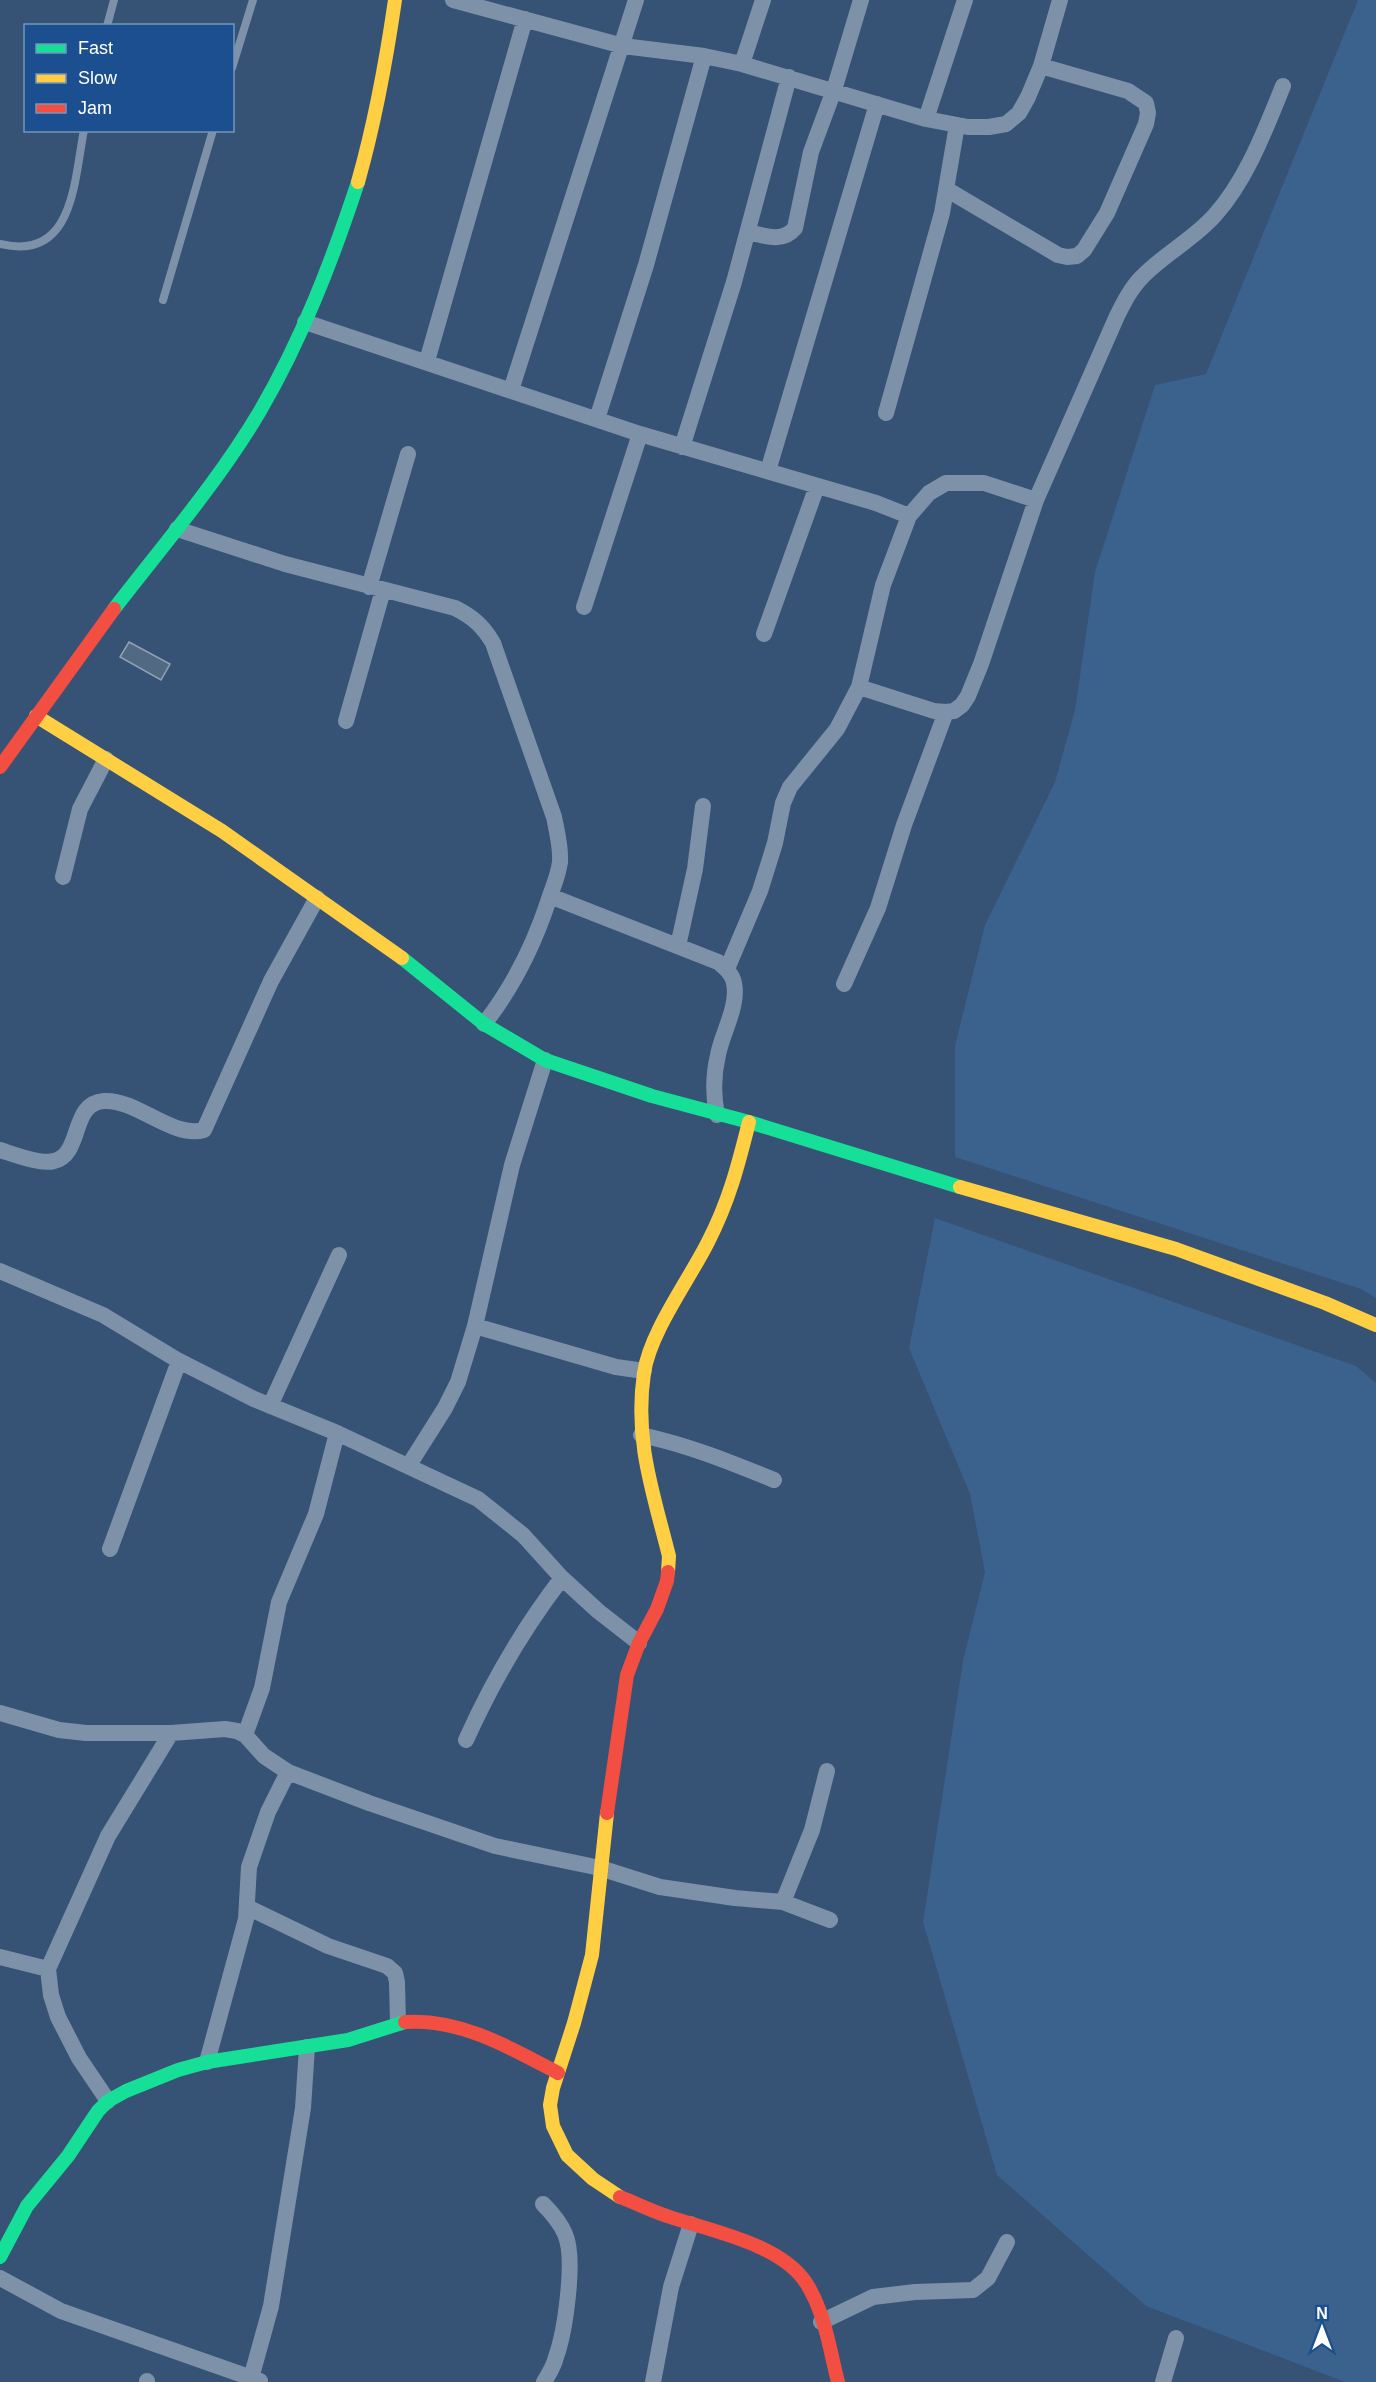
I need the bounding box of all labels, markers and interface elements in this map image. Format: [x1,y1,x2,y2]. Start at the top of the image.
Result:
legend [24,24,234,132]
text: Fast [78,38,113,58]
text: Slow [78,68,118,88]
text: Jam [78,98,112,118]
north arrow [1292,2298,1352,2358]
text: N [1316,2305,1328,2322]

